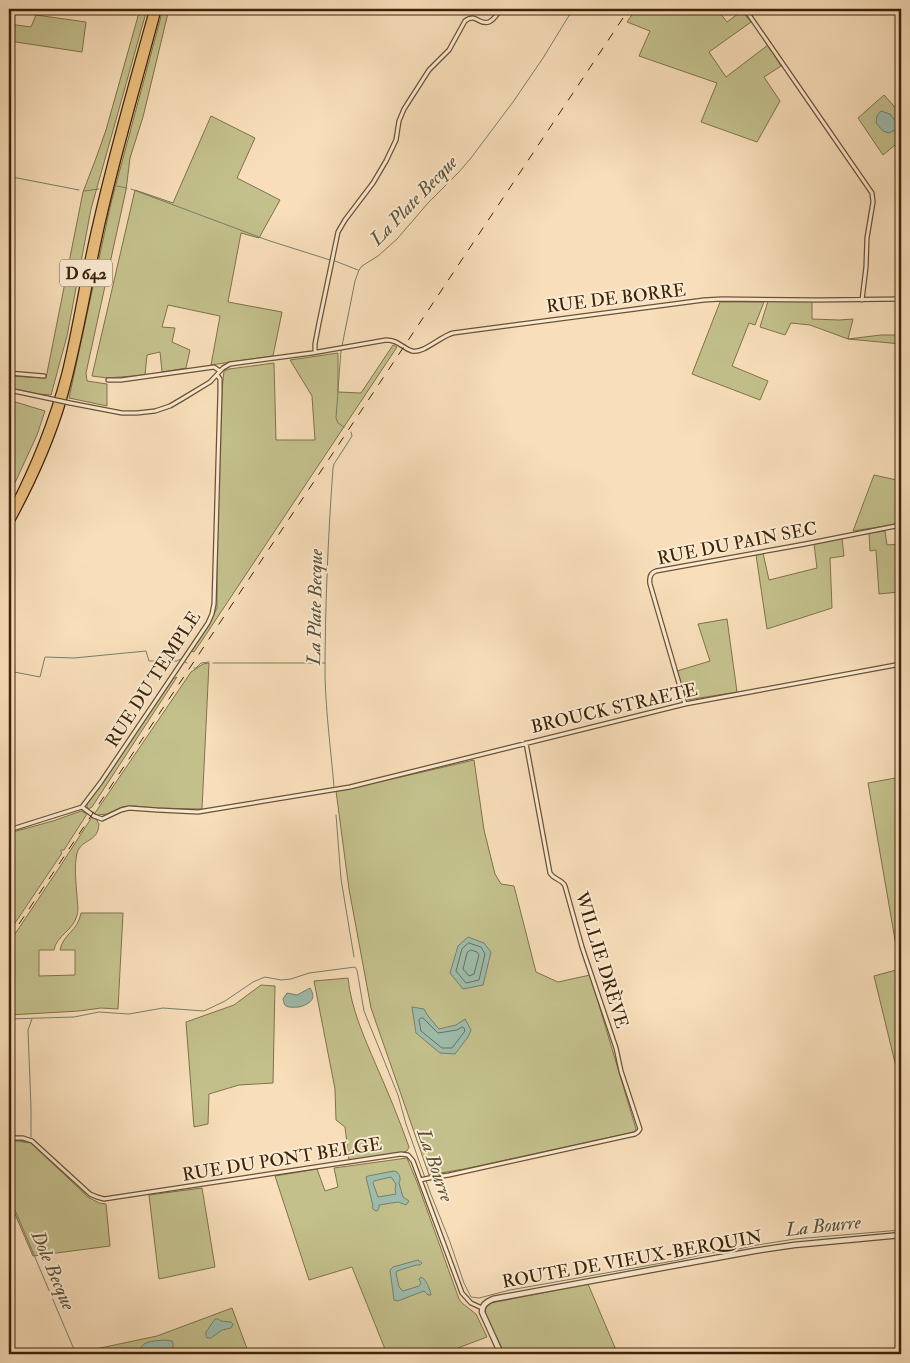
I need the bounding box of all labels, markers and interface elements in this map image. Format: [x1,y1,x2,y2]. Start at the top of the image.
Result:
water label: La Plate Becque [364,150,463,252]
road number: D 642 [60,260,112,286]
street label: RUE DE BORRE [545,279,687,318]
street label: RUE DU PAIN SEC [655,517,819,570]
water label: La Plate Becque [302,548,328,666]
street label: RUE DU TEMPLE [101,607,206,752]
street label: BROUCK STRAETE [529,678,700,739]
street label: WILLIE DRÈVE [570,888,633,1031]
water label: La Bourre [411,1125,459,1206]
street label: RUE DU PONT BELGE [181,1132,384,1187]
water label: La Bourre [783,1210,863,1242]
street label: ROUTE DE VIEUX-BERQUIN [500,1225,764,1294]
water label: Dole Becque [25,1226,81,1314]

